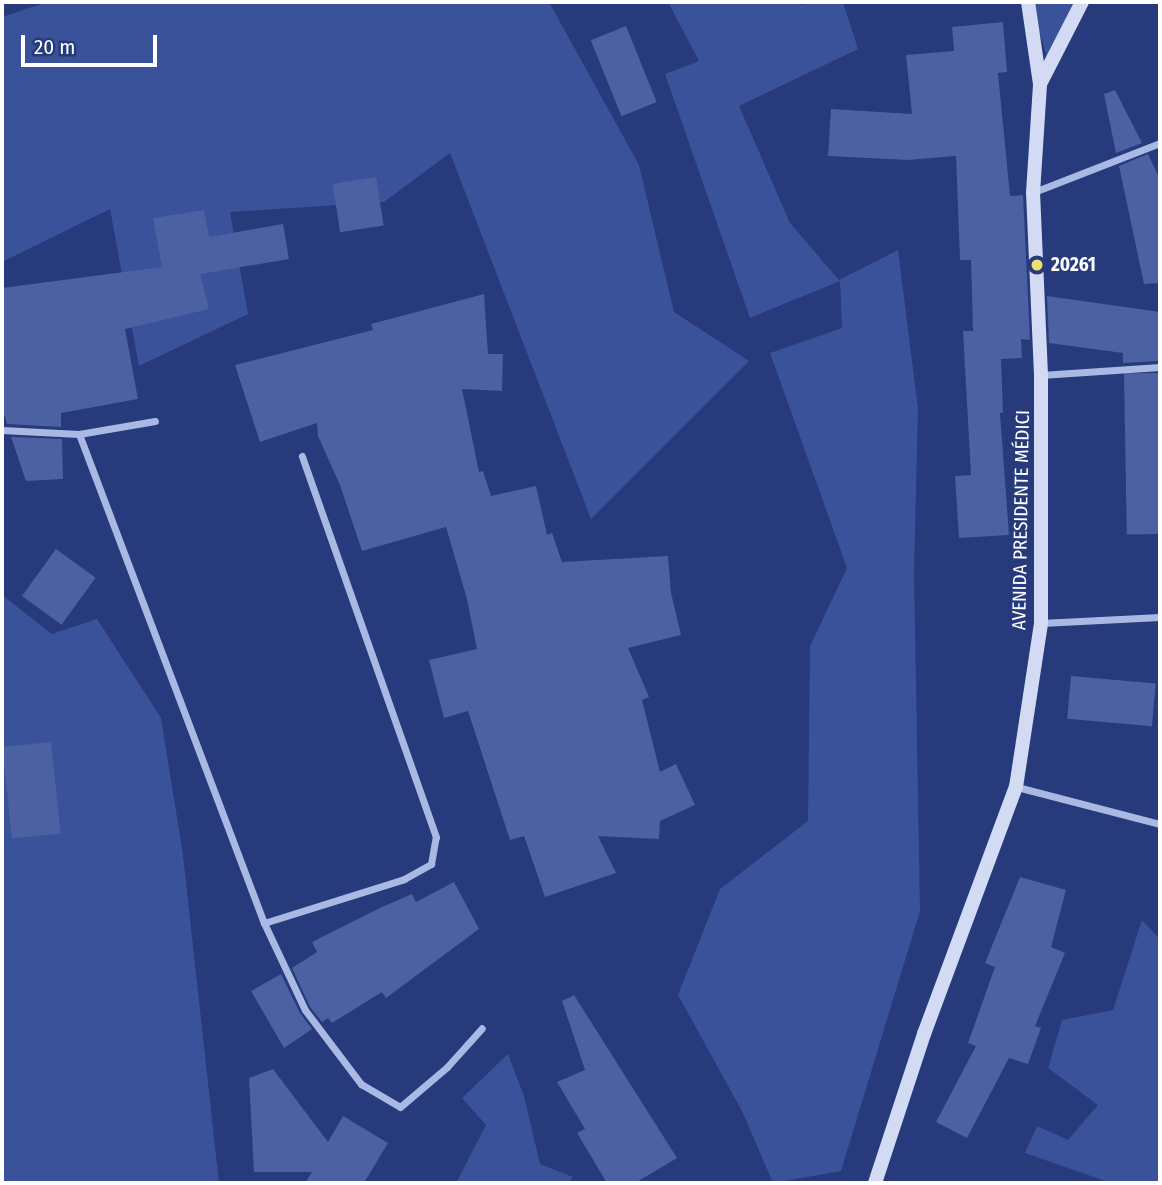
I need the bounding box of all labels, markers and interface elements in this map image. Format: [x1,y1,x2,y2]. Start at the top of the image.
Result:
scale bar [24,21,161,65]
text: 20 m [34,34,75,60]
place label: 20261 [1051,254,1096,276]
marker: 20261 [1029,257,1045,273]
street label: AVENIDA PRESIDENTE MÉDICI [1008,410,1034,630]

